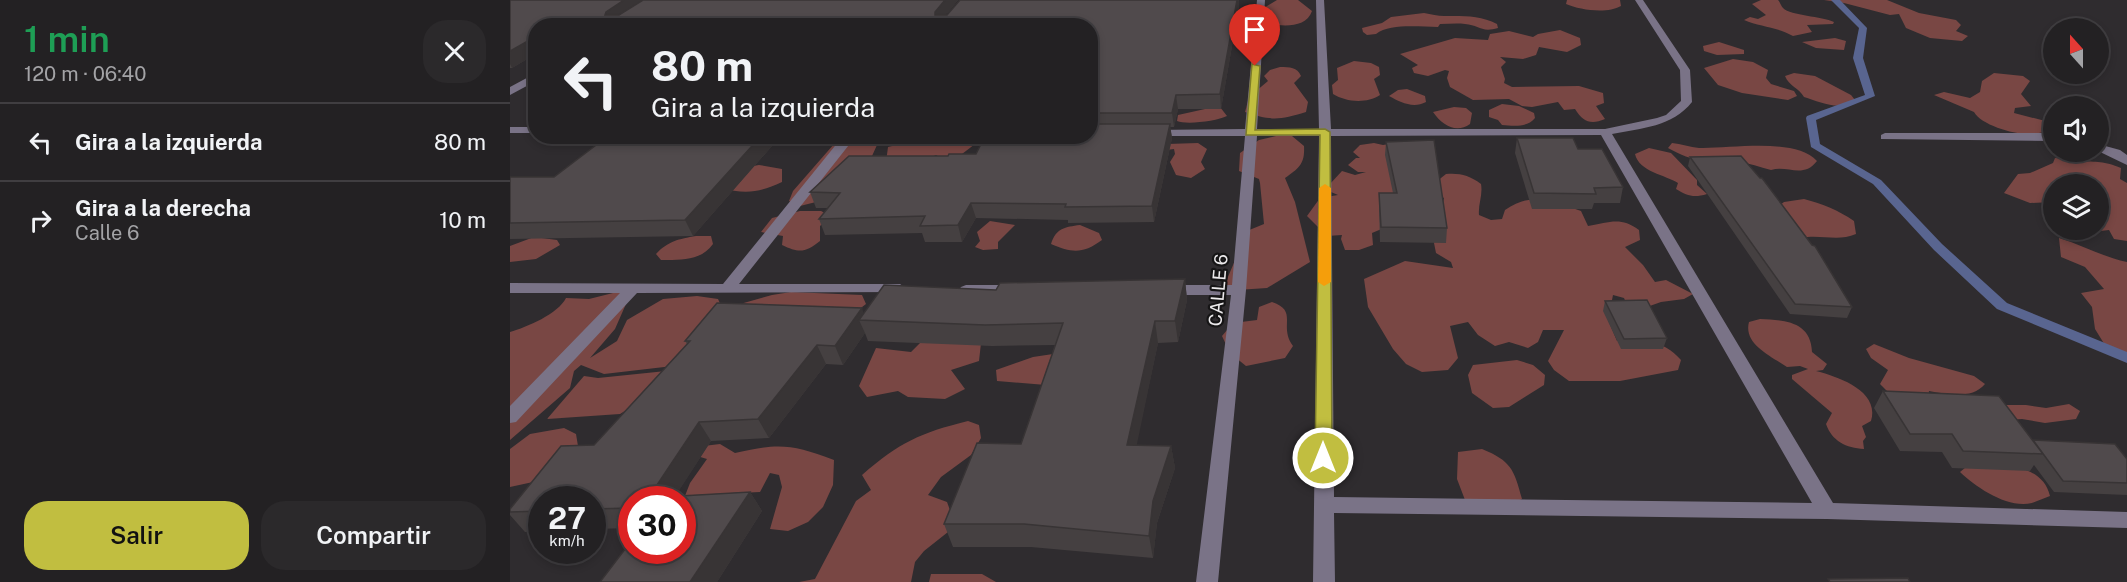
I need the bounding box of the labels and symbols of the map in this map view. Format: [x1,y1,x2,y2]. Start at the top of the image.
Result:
pin [1229,4,1280,66]
north arrow [2043,18,2109,84]
street label: CALLE 6 [1204,253,1232,327]
position arrow [1291,426,1355,490]
speed limit sign: 30 [618,486,696,564]

